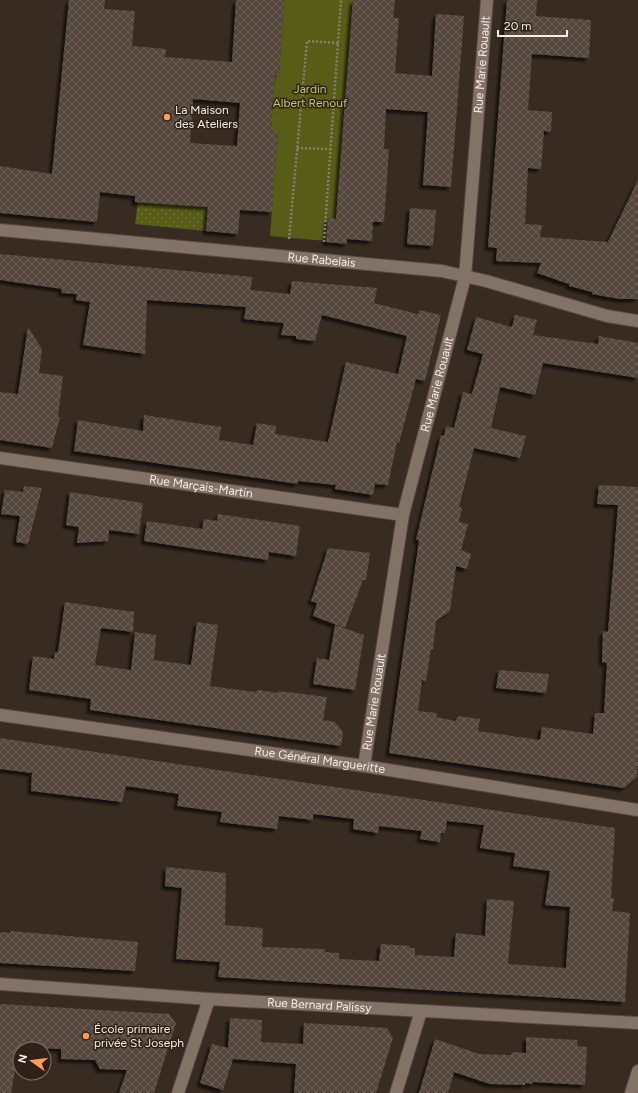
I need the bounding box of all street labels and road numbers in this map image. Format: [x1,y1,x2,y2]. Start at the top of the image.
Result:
street label: Rue Marie Rouault [471,15,493,114]
street label: Rue Rabelais [287,250,357,270]
street label: Rue Marie Rouault [418,335,456,433]
street label: Rue Marçais-Martin [148,472,254,501]
street label: Rue Marie Rouault [360,652,388,751]
street label: Rue Général Margueritte [254,744,387,776]
street label: Rue Bernard Palissy [267,995,373,1015]

